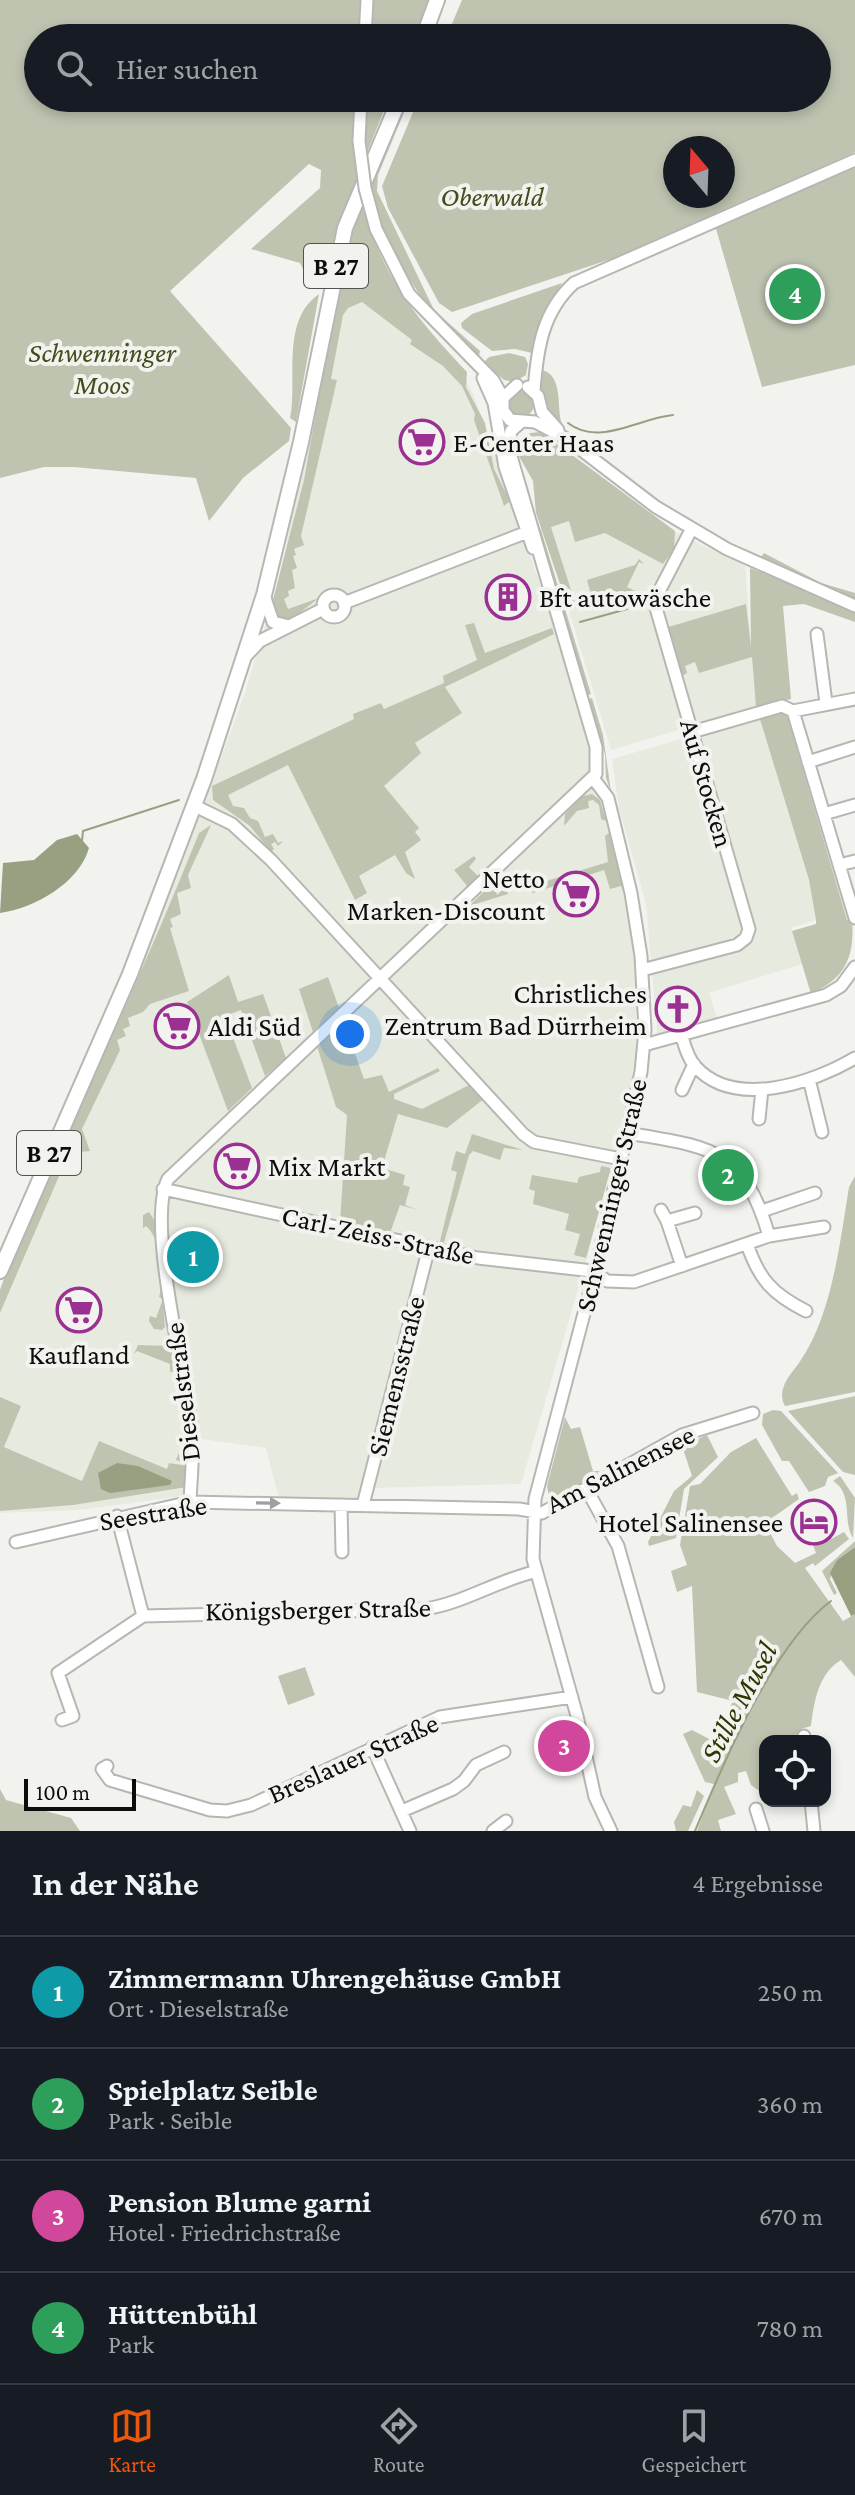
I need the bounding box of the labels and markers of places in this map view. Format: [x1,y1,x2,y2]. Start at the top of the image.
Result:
pin: 4 [769,264,821,324]
supermarket icon: E-Center Haas [398,418,446,466]
place label: E-Center Haas [453,427,614,458]
building icon: Bft autowäsche [484,573,532,621]
place label: Bft autowäsche [539,582,711,613]
place label: Netto Marken-Discount [347,863,546,926]
supermarket icon: Netto Marken-Discount [552,870,600,918]
place label: Christliches Zentrum Bad Dürrheim [385,978,647,1041]
church icon: Christliches Zentrum Bad Dürrheim [654,985,702,1033]
supermarket icon: Aldi Süd [153,1002,201,1050]
place label: Aldi Süd [208,1011,302,1042]
supermarket icon: Mix Markt [213,1142,261,1190]
pin: 2 [702,1145,754,1205]
place label: Mix Markt [268,1151,386,1182]
pin: 1 [167,1227,219,1287]
supermarket icon: Kaufland [55,1286,103,1334]
place label: Kaufland [28,1339,130,1370]
hotel icon: Hotel Salinensee [790,1498,838,1546]
place label: Hotel Salinensee [598,1507,783,1538]
pin: 3 [538,1716,590,1776]

